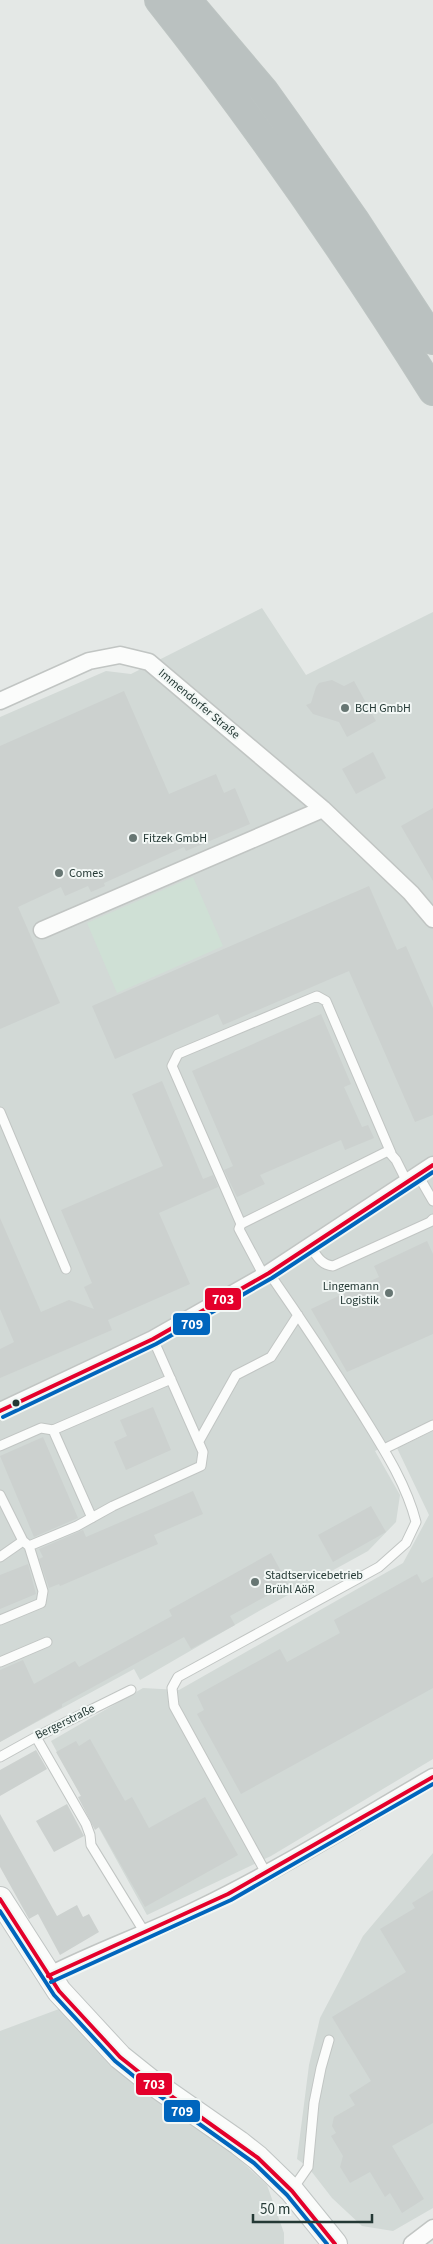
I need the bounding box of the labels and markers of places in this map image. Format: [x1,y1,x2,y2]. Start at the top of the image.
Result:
place label: BCH GmbH [355,700,411,717]
marker: BCH GmbH [339,702,351,714]
place label: Fitzek GmbH [143,830,207,847]
marker: Fitzek GmbH [127,832,139,844]
place label: Comes [69,865,103,882]
marker: Comes [53,867,65,879]
place label: Lingemann Logistik [323,1278,379,1309]
marker: Lingemann Logistik [383,1287,395,1299]
unlabelled marker [11,1398,21,1408]
place label: Stadtservicebetrieb Brühl AöR [265,1567,363,1598]
marker: Stadtservicebetrieb Brühl AöR [249,1576,261,1588]

